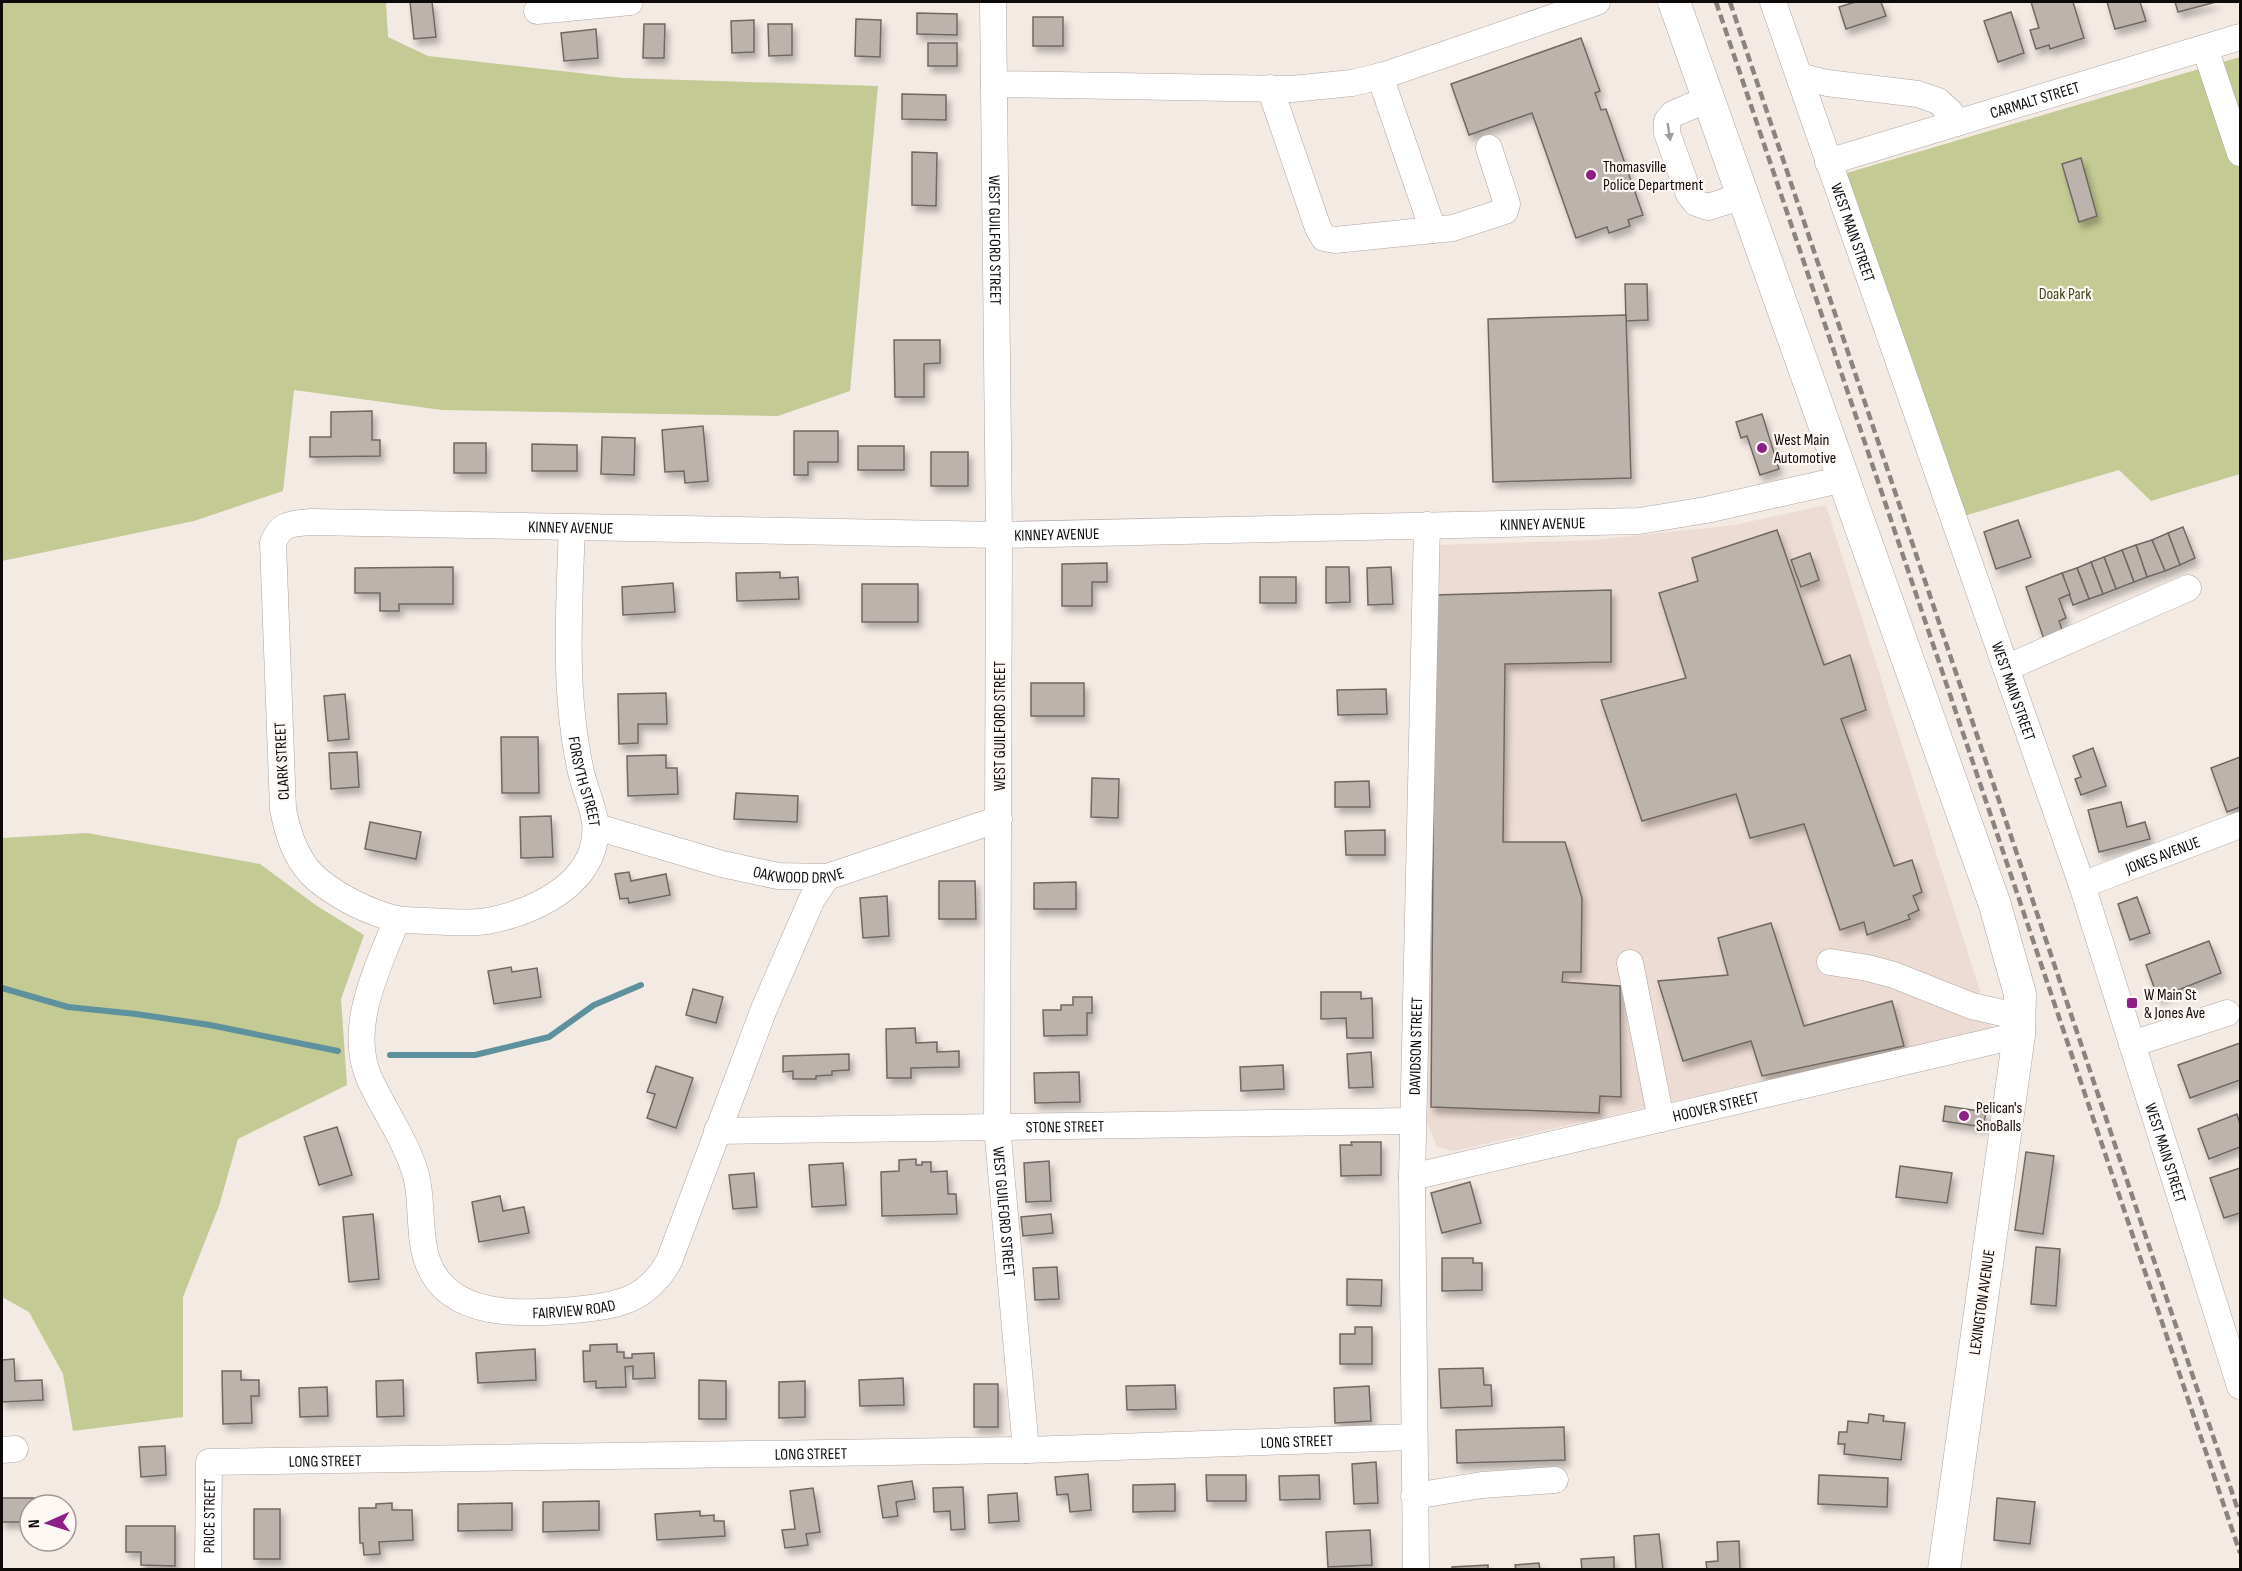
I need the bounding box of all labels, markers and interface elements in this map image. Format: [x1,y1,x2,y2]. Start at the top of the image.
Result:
street label: CARMALT STREET [1988,78,2083,123]
one-way arrow [1665,122,1674,141]
place label: Thomasville Police Department [1603,158,1703,195]
marker: Thomasville Police Department [1584,168,1598,182]
street label: WEST GUILFORD STREET [984,175,1004,306]
street label: WEST MAIN STREET [1826,181,1878,285]
park label: Doak Park [2039,285,2091,304]
place label: West Main Automotive [1773,431,1836,468]
marker: West Main Automotive [1755,441,1769,455]
street label: KINNEY AVENUE [1500,514,1586,535]
street label: KINNEY AVENUE [528,518,614,539]
street label: KINNEY AVENUE [1014,525,1100,546]
street label: WEST MAIN STREET [1987,640,2039,744]
street label: WEST GUILFORD STREET [991,661,1010,791]
street label: CLARK STREET [271,721,294,800]
street label: FORSYTH STREET [564,735,603,828]
street label: JONES AVENUE [2122,833,2203,879]
street label: OAKWOOD DRIVE [751,863,846,888]
place label: W Main St & Jones Ave [2144,986,2205,1023]
street label: DAVIDSON STREET [1406,996,1427,1095]
marker: W Main St & Jones Ave [2125,996,2139,1010]
street label: HOOVER STREET [1671,1088,1762,1127]
place label: Pelican's SnoBalls [1976,1099,2023,1136]
street label: WEST MAIN STREET [2140,1101,2190,1206]
marker: Pelican's SnoBalls [1957,1109,1971,1123]
street label: STONE STREET [1026,1117,1105,1138]
street label: WEST GUILFORD STREET [988,1146,1018,1278]
street label: LEXINGTON AVENUE [1966,1248,1999,1356]
street label: FAIRVIEW ROAD [532,1296,618,1323]
street label: LONG STREET [1260,1432,1334,1453]
street label: LONG STREET [774,1445,848,1465]
street label: LONG STREET [289,1452,362,1472]
street label: PRICE STREET [200,1478,220,1553]
north arrow [18,1493,78,1553]
text: N [25,1519,44,1528]

